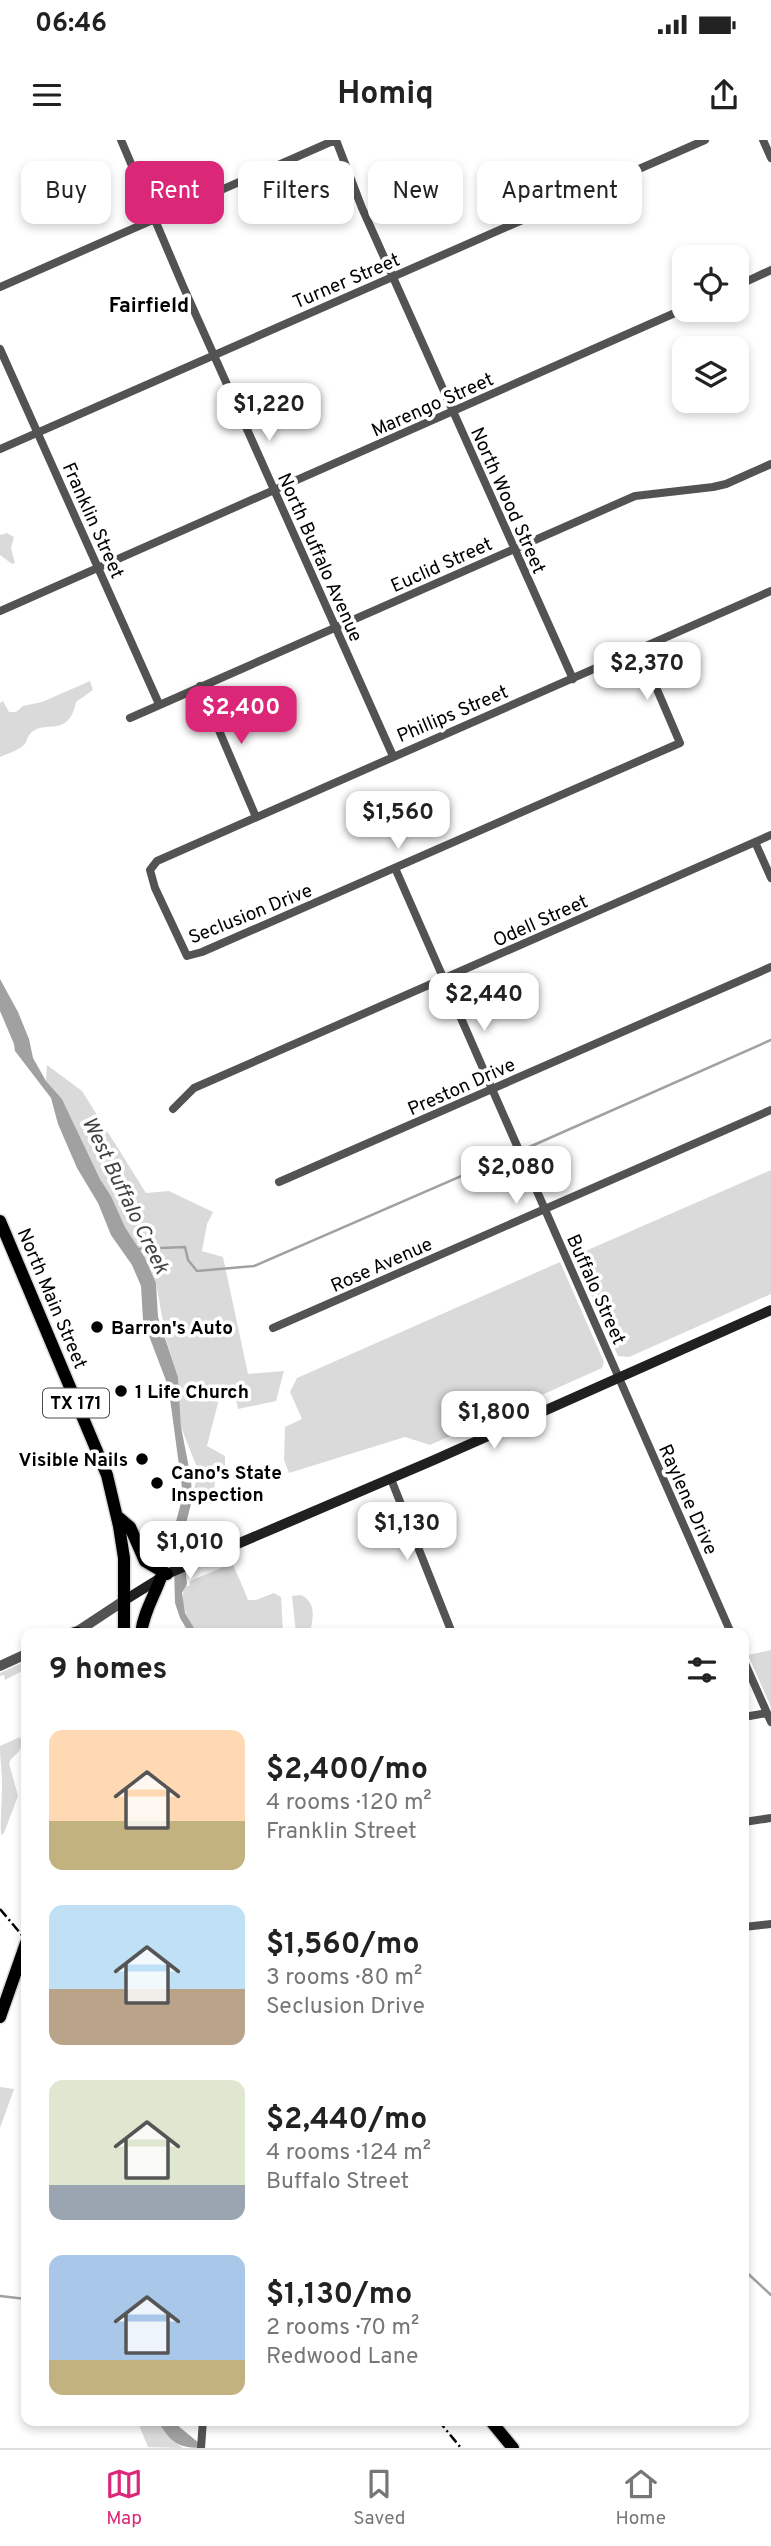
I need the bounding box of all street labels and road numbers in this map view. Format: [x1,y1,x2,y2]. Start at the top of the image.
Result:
street label: Turner Street [290,249,404,315]
street label: Marengo Street [368,368,498,443]
street label: North Wood Street [464,424,550,578]
street label: Franklin Street [56,459,128,583]
street label: North Buffalo Avenue [271,470,367,646]
street label: Euclid Street [387,533,496,599]
street label: Phillips Street [394,681,512,749]
street label: Seclusion Drive [185,879,316,951]
street label: Odell Street [490,890,592,953]
street label: Preston Drive [404,1053,519,1122]
street label: North Main Street [11,1225,92,1373]
street label: Buffalo Street [560,1231,630,1349]
street label: Rose Avenue [327,1233,436,1299]
road number: TX 171 [43,1388,109,1418]
street label: Raylene Drive [652,1441,722,1559]

